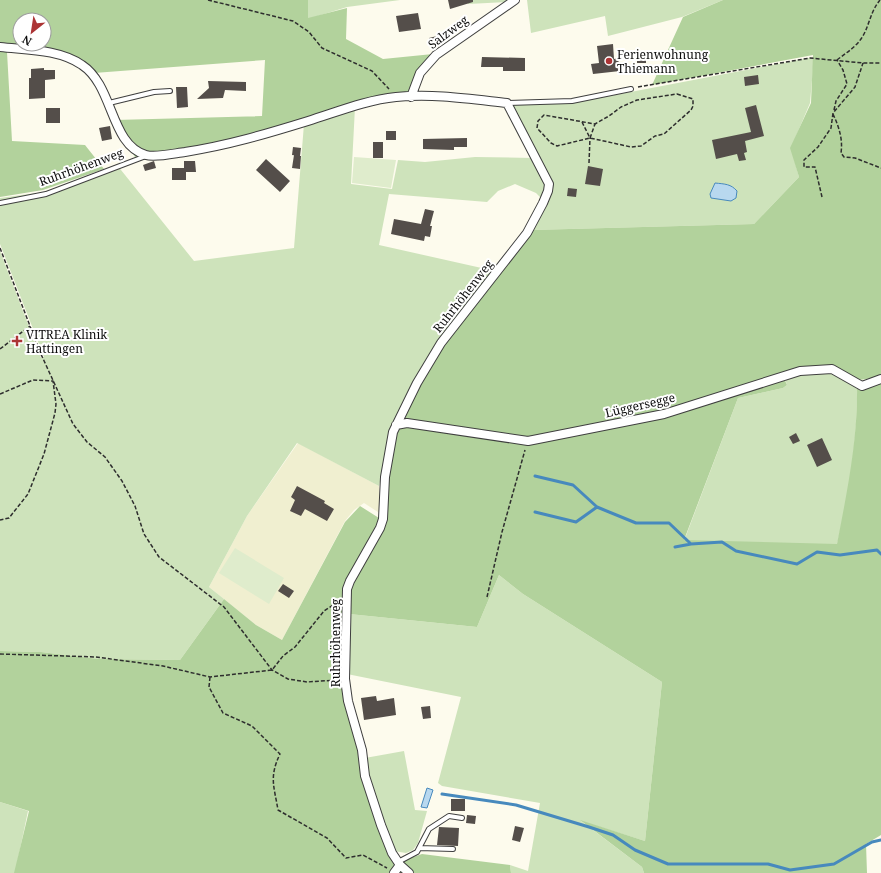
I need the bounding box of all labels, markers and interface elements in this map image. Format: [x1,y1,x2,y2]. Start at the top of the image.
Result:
street label: Salzweg [424,11,472,53]
north arrow [12,12,52,52]
text: N [19,32,34,50]
place label: Ferienwohnung Thiemann [617,46,709,77]
marker: Ferienwohnung Thiemann [604,56,614,66]
street label: Ruhrhöhenweg [37,144,126,190]
street label: Ruhrhöhenweg [429,256,497,336]
place label: VITREA Klinik Hattingen [26,326,108,357]
marker: VITREA Klinik Hattingen [11,335,23,347]
street label: Lüggersegge [603,389,677,421]
street label: Ruhrhöhenweg [327,598,344,687]

